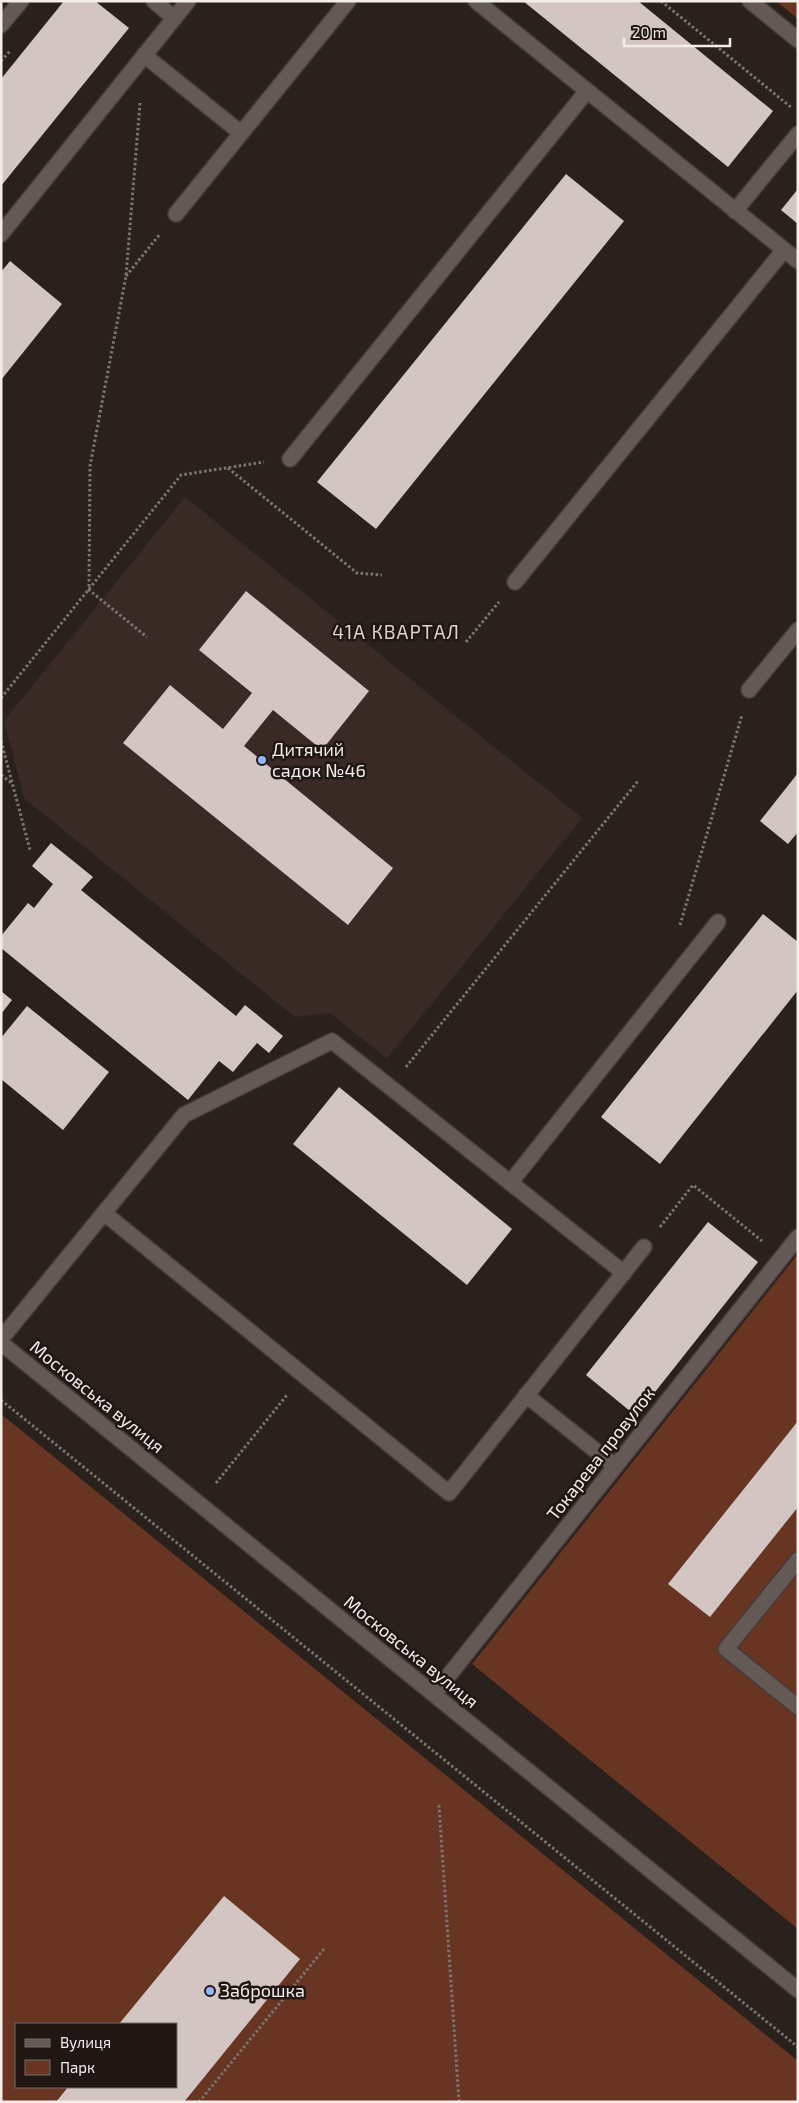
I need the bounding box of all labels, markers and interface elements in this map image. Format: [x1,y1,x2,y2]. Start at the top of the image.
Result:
scale bar [624,15,730,47]
text: 20 m [632,23,666,41]
district label: 41А КВАРТАЛ [332,620,460,643]
place label: Дитячий садок №46 [272,738,366,781]
marker: Дитячий садок №46 [256,754,268,766]
street label: Московська вулиця [26,1335,169,1457]
street label: Токарева провулок [542,1382,659,1524]
street label: Московська вулиця [340,1590,483,1712]
place label: Заброшка [220,1979,305,2001]
marker: Заброшка [204,1985,216,1997]
legend [15,2023,178,2088]
text: Вулиця [60,2033,111,2052]
text: Парк [60,2058,95,2076]

